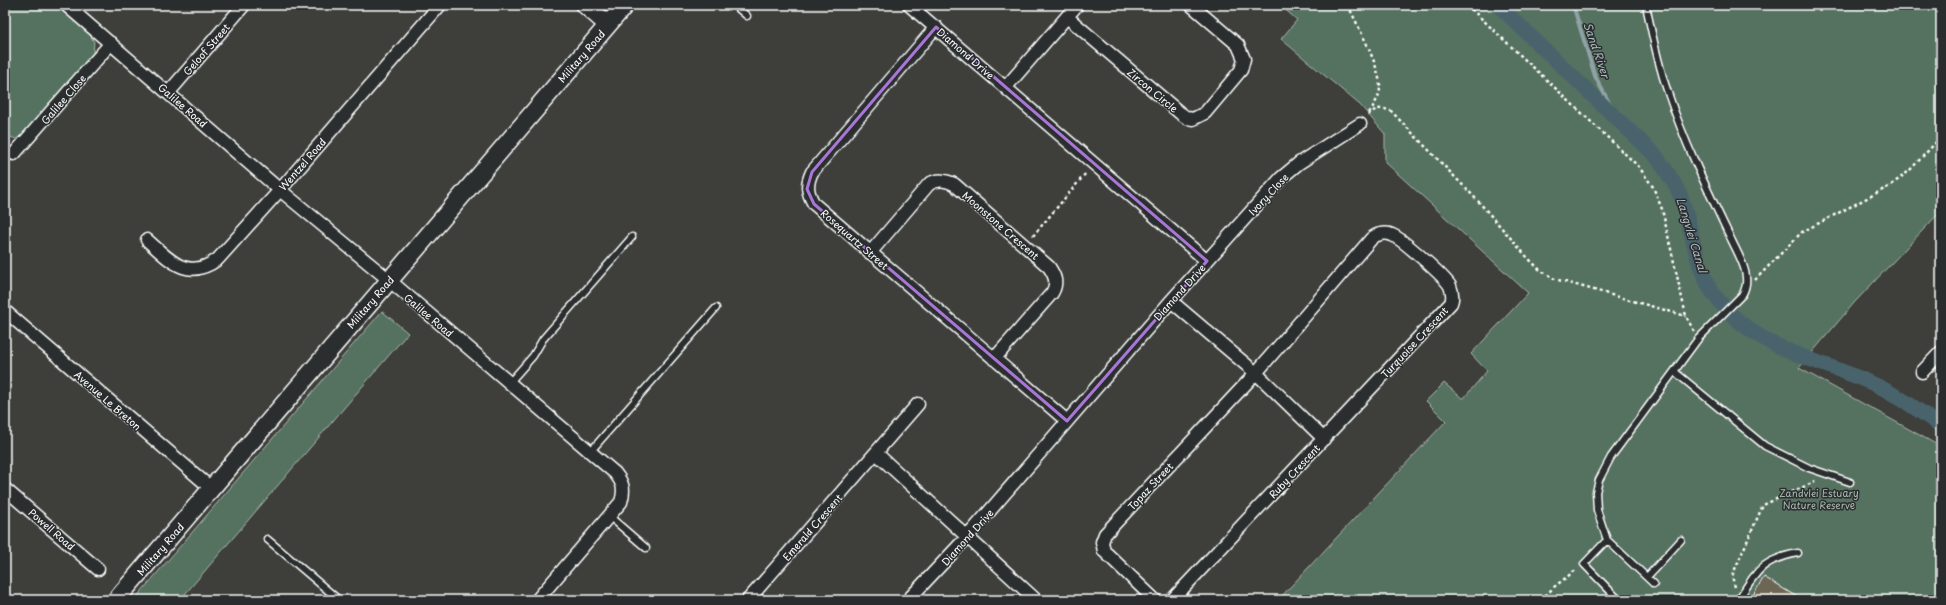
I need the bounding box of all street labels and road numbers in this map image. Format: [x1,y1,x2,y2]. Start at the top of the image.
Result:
street label: Geloof Street [179,20,233,78]
street label: Diamond Drive [934,24,998,82]
street label: Military Road [554,26,609,86]
street label: Zircon Circle [1124,64,1182,116]
street label: Galilee Close [37,71,89,127]
street label: Galilee Road [155,80,211,131]
street label: Wentzel Road [275,134,329,194]
street label: Ivory Close [1245,170,1292,219]
street label: Moonstone Crescent [959,187,1043,263]
street label: Rosequartz Street [818,205,892,273]
street label: Diamond Drive [1149,260,1209,324]
street label: Military Road [343,272,398,332]
street label: Galilee Road [401,290,457,340]
street label: Turquoise Crescent [1377,303,1451,381]
street label: Avenue Le Breton [71,367,145,433]
street label: Ruby Crescent [1265,441,1323,501]
street label: Topaz Street [1124,459,1176,513]
street label: Emerald Crescent [779,490,845,564]
street label: Powell Road [26,505,79,553]
street label: Diamond Drive [937,505,997,569]
street label: Military Road [133,519,188,579]

